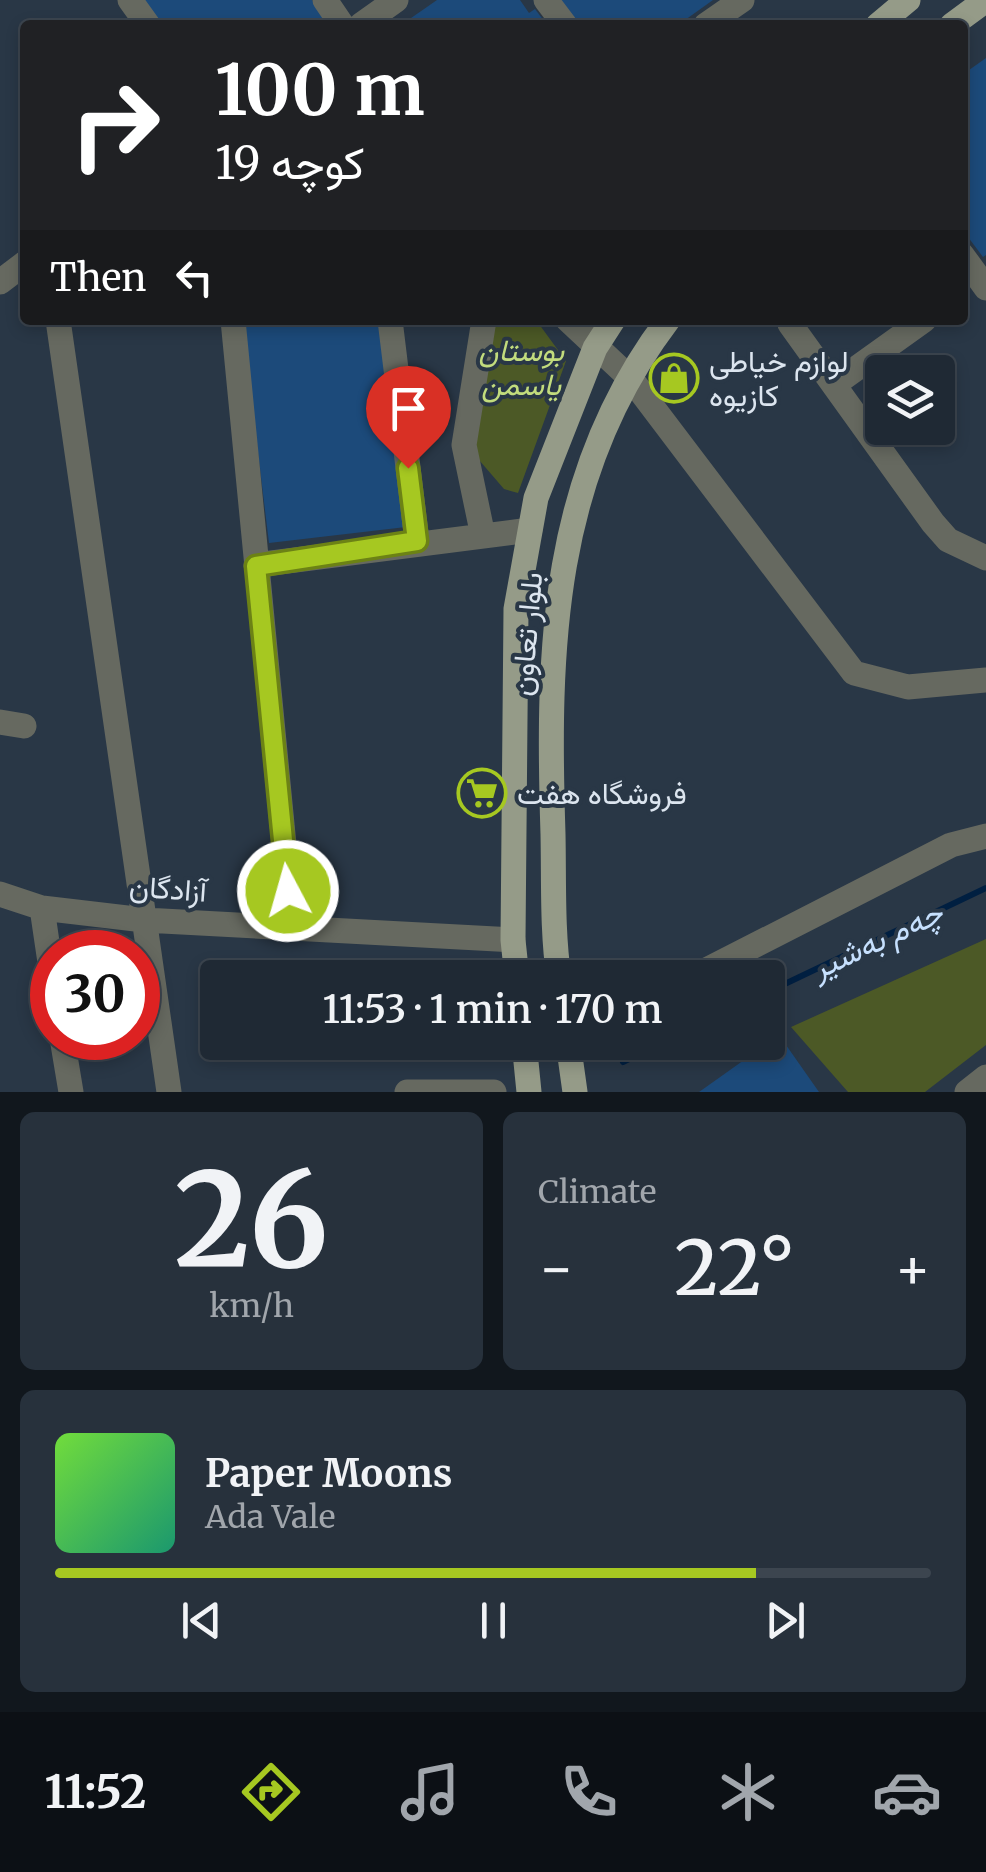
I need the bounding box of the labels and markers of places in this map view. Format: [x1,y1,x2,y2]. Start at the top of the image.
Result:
place label: لوازم خیاطی کازیوه [709,342,849,414]
shop icon: لوازم خیاطی کازیوه [648,352,700,404]
pin [366,366,451,469]
supermarket icon: فروشگاه هفت [456,767,508,819]
place label: فروشگاه هفت [517,774,687,812]

